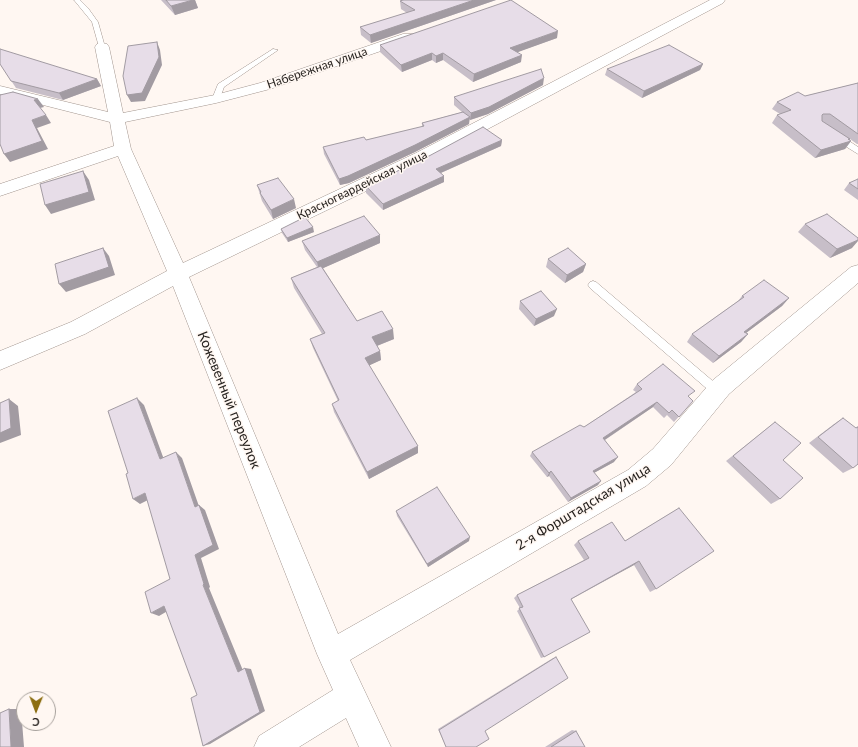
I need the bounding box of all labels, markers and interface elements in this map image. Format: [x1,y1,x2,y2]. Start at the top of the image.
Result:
street label: Набережная улица [265,44,369,92]
street label: Красногвардейская улица [294,147,430,223]
street label: Кожевенный переулок [194,329,264,471]
street label: 2-я Форштадская улица [513,460,653,554]
north arrow [16,691,56,731]
text: С [32,716,40,729]

